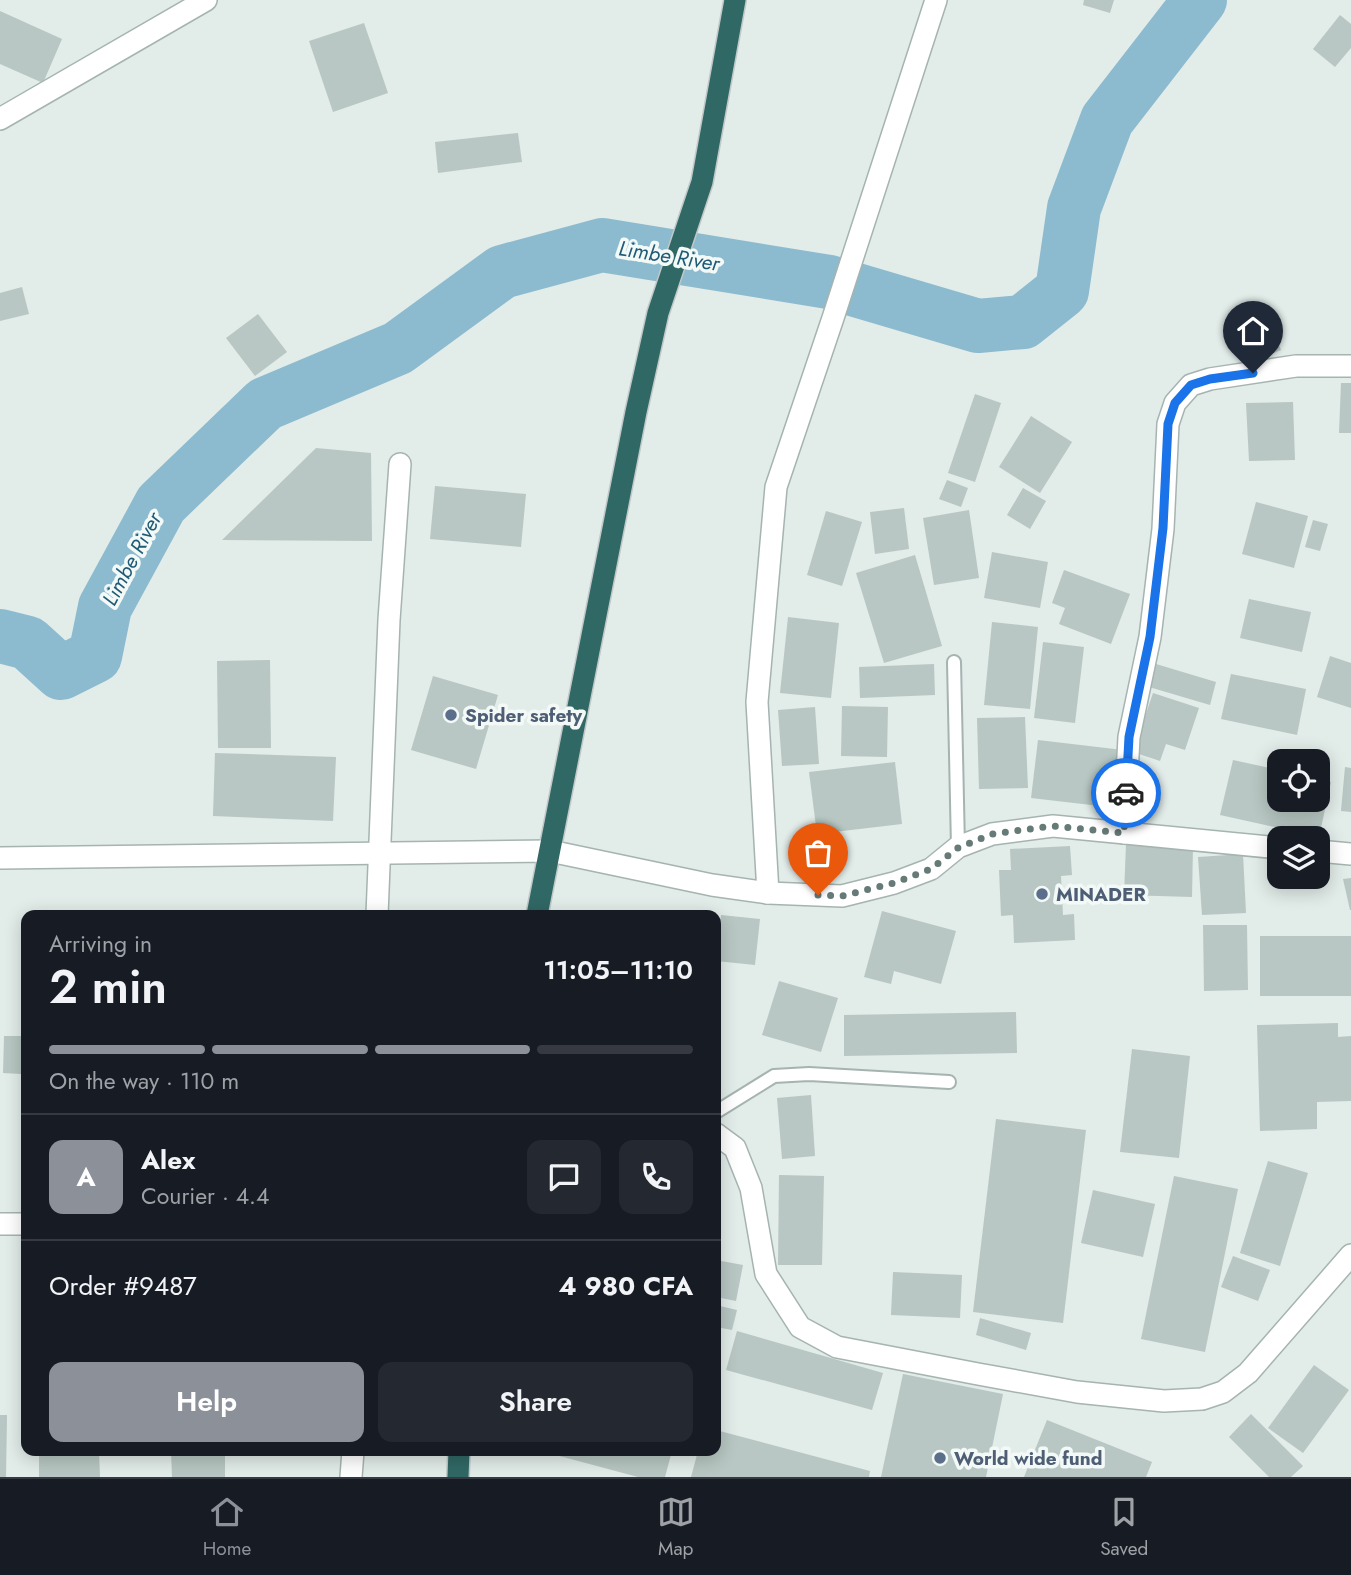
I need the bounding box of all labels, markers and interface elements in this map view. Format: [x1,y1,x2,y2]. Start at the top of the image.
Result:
water label: Limbe River [616,233,723,279]
pin [1223,301,1283,373]
icon: home [1234,312,1272,350]
water label: Limbe River [95,506,170,611]
place label: Spider safety [465,702,583,729]
marker: Spider safety [443,707,459,723]
map controls [1267,749,1330,889]
button: locate [1267,749,1330,812]
courier [1091,758,1161,828]
icon: car [1107,774,1145,812]
pin [788,823,848,895]
button: layers [1267,826,1330,889]
icon: bag [799,834,837,872]
place label: MINADER [1056,881,1146,908]
marker: MINADER [1034,886,1050,902]
text: Arriving in [49,927,152,961]
text: 11:05–11:10 [543,951,693,989]
text: 2 min [49,954,167,1020]
text: On the way · 110 m [49,1064,239,1098]
button: chat [527,1140,601,1214]
button: phone [619,1140,693,1214]
text: Alex [141,1141,195,1179]
text: A [76,1158,96,1196]
text: Courier · 4.4 [141,1179,269,1213]
text: Order #9487 [49,1267,197,1305]
text: 4 980 CFA [558,1267,693,1305]
button: Help [49,1362,364,1442]
button: Share [378,1362,693,1442]
place label: World wide fund [954,1445,1102,1472]
marker: World wide fund [932,1450,948,1466]
tab: Home [203,1493,251,1562]
tab: Map [657,1493,695,1562]
tab: Saved [1100,1493,1148,1562]

